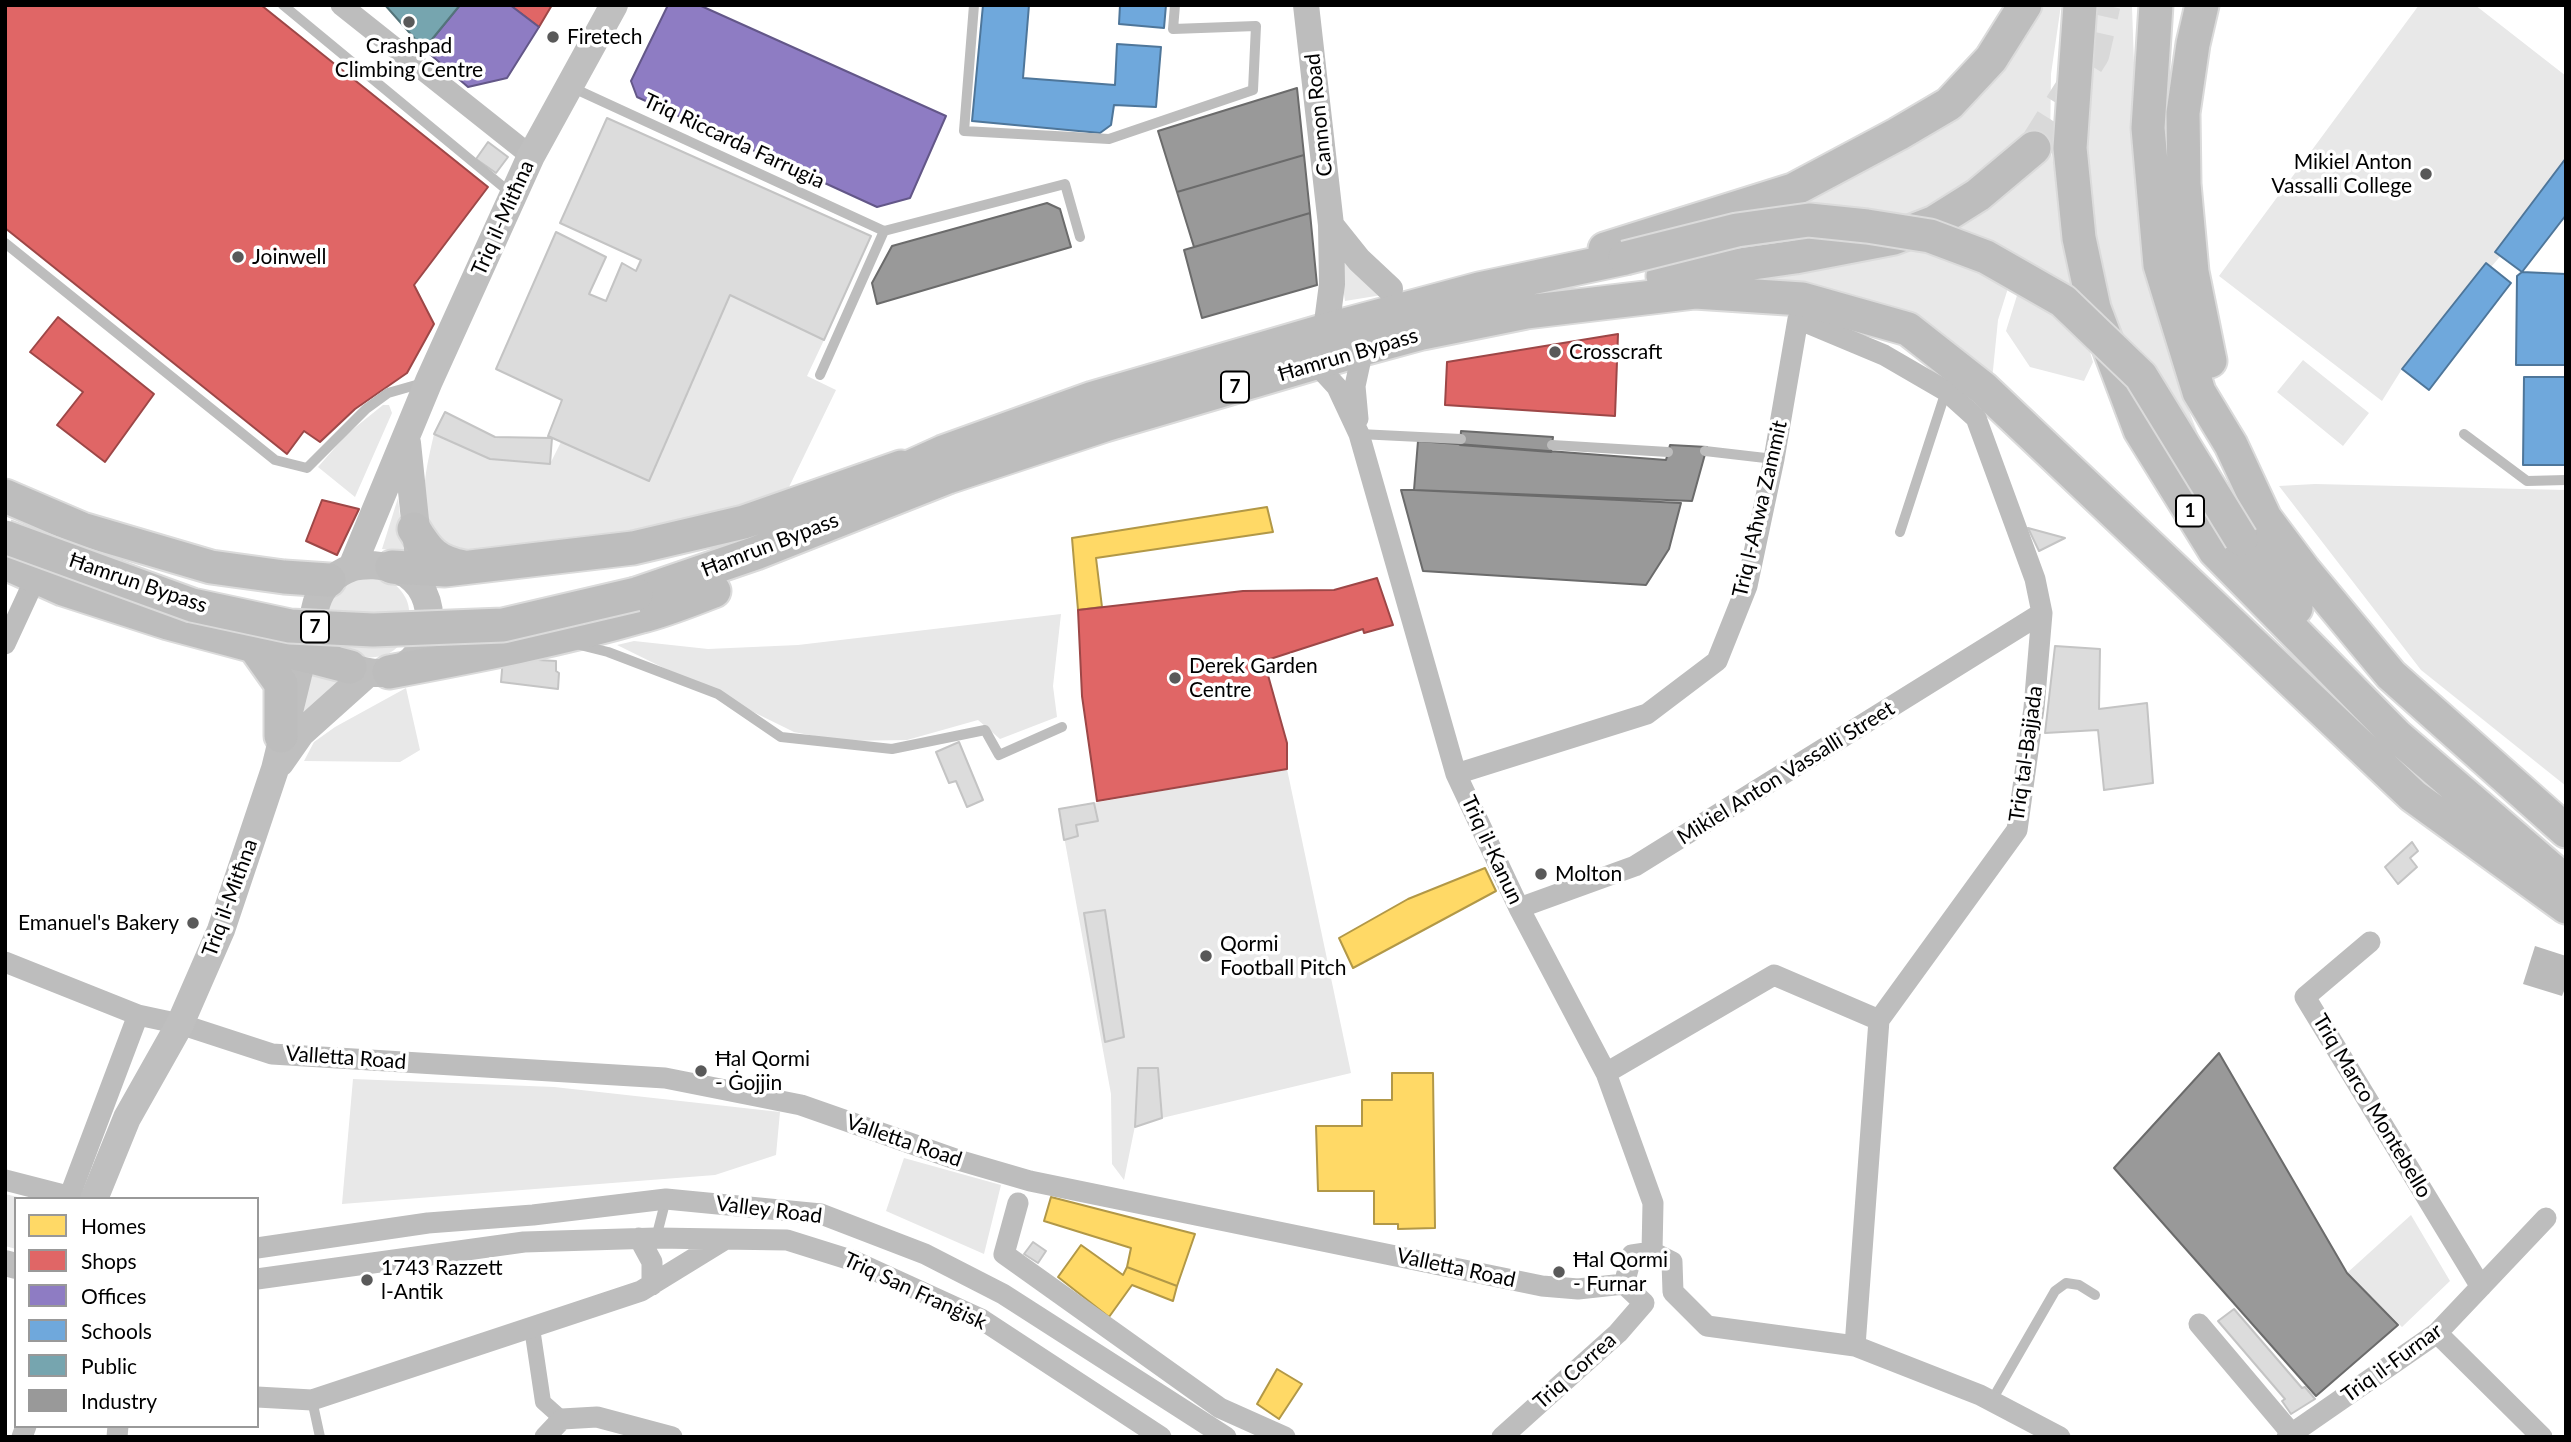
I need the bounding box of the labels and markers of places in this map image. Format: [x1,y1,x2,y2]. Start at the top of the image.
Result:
marker: Crashpad Climbing Centre [401,14,417,30]
place label: Firetech [567,24,642,50]
marker: Firetech [545,29,561,45]
place label: Crashpad Climbing Centre [335,33,483,83]
place label: Mikiel Anton Vassalli College [2271,149,2412,199]
marker: Mikiel Anton Vassalli College [2418,166,2434,182]
place label: Joinwell [252,244,326,270]
marker: Joinwell [230,249,246,265]
place label: Crosscraft [1569,339,1662,365]
marker: Crosscraft [1547,344,1563,360]
place label: Derek Garden Centre [1189,653,1318,703]
marker: Derek Garden Centre [1167,670,1183,686]
place label: Molton [1555,861,1622,887]
marker: Molton [1533,866,1549,882]
place label: Emanuel's Bakery [18,910,179,936]
marker: Emanuel's Bakery [185,915,201,931]
place label: Qormi Football Pitch [1220,931,1346,981]
marker: Qormi Football Pitch [1198,948,1214,964]
place label: Ħal Qormi - Ġojjin [715,1046,810,1096]
marker: Ħal Qormi - Ġojjin [693,1063,709,1079]
place label: Ħal Qormi - Furnar [1573,1247,1668,1297]
place label: 1743 Razzett l-Antik [381,1255,503,1305]
marker: Ħal Qormi - Furnar [1551,1264,1567,1280]
marker: 1743 Razzett l-Antik [359,1272,375,1288]

